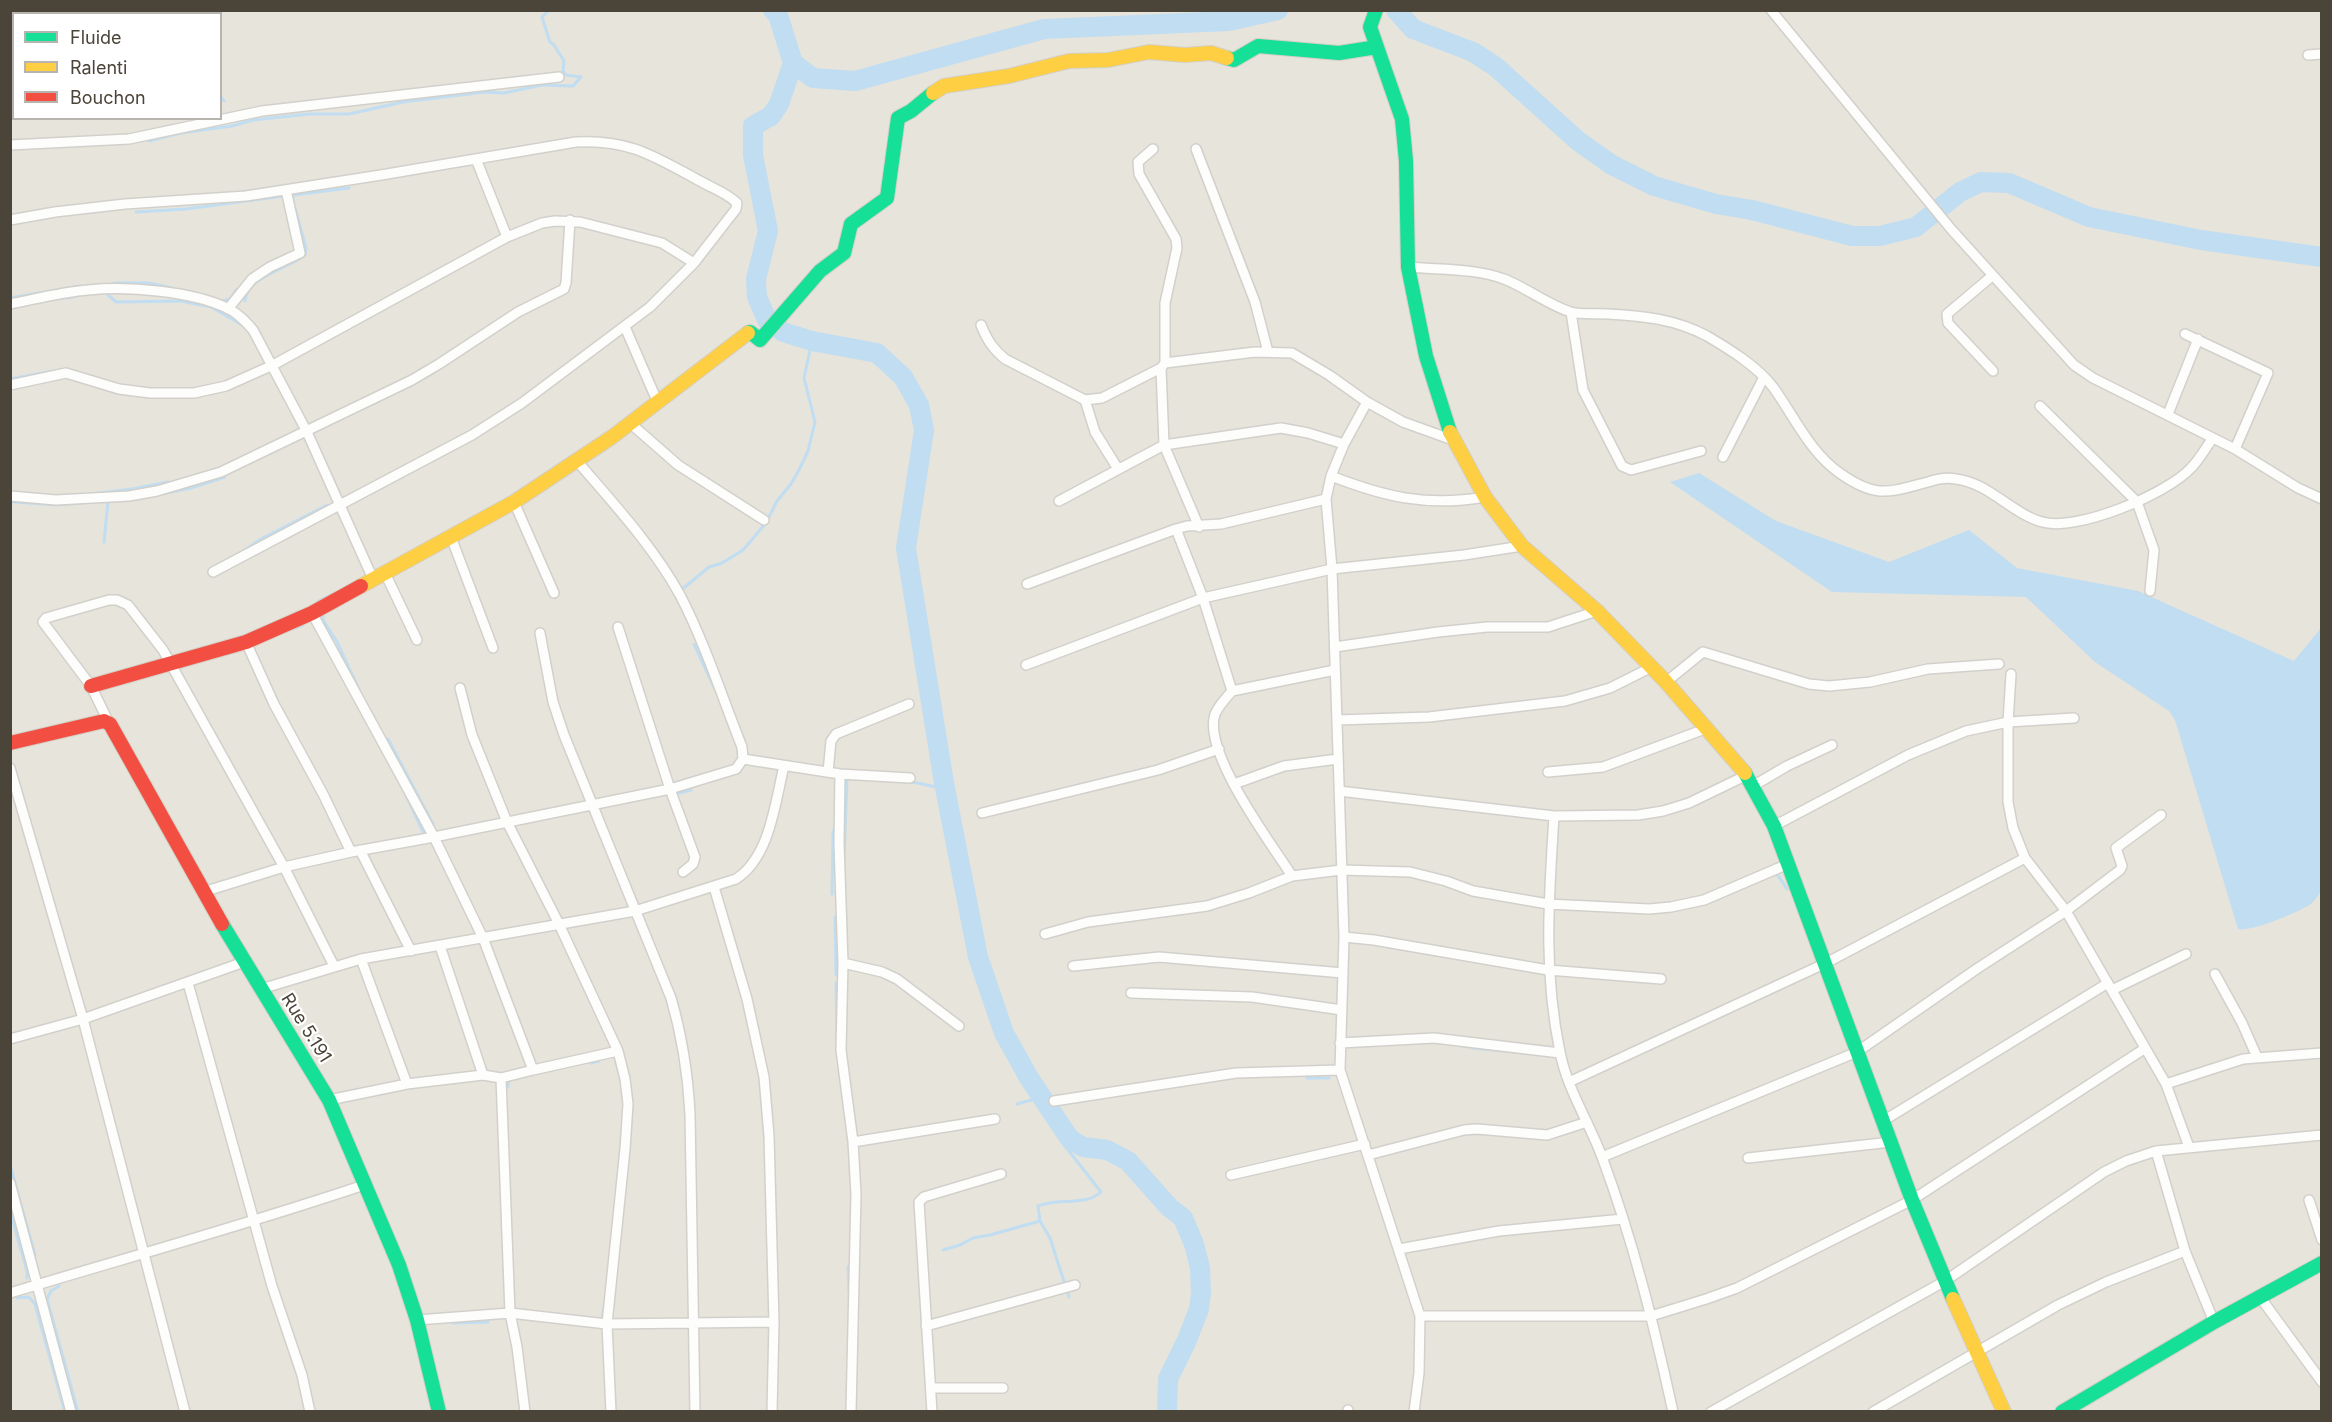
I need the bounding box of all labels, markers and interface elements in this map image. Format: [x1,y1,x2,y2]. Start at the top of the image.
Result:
legend [12,12,222,120]
text: Fluide [70,27,122,48]
text: Ralenti [70,57,127,78]
text: Bouchon [70,87,146,108]
street label: Rue 5.191 [276,989,336,1067]

